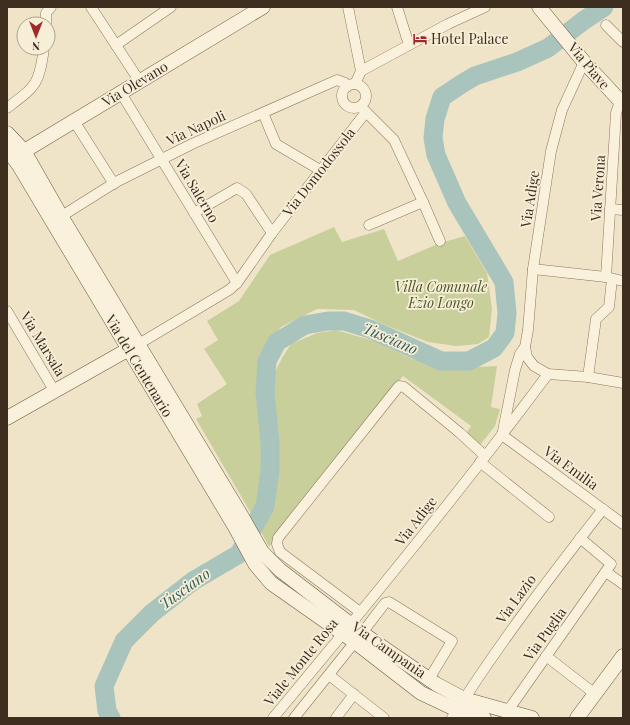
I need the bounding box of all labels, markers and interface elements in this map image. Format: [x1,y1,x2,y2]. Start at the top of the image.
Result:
north arrow [16,16,56,56]
place label: Hotel Palace [431,29,508,48]
hotel icon: Hotel Palace [412,31,428,47]
street label: Via Piave [564,37,615,93]
text: N [32,39,40,54]
street label: Via Olevano [97,56,172,111]
street label: Via Napoli [162,106,228,150]
street label: Via Domodossola [277,123,359,221]
street label: Via Verona [586,154,609,223]
street label: Via Salerno [171,155,224,226]
street label: Via Adige [515,169,543,230]
park label: Villa Comunale Ezio Longo [395,277,487,312]
street label: Via Marsala [16,307,70,380]
street label: Via del Centenario [101,310,178,421]
water label: Tusciano [360,318,421,359]
street label: Via Emilia [539,441,602,494]
street label: Via Adige [390,492,441,550]
water label: Tusciano [155,563,214,613]
street label: Via Lazio [491,570,540,628]
street label: Via Puglia [518,603,570,665]
street label: Viale Monte Rosa [259,614,342,710]
street label: Via Campania [348,616,430,682]

